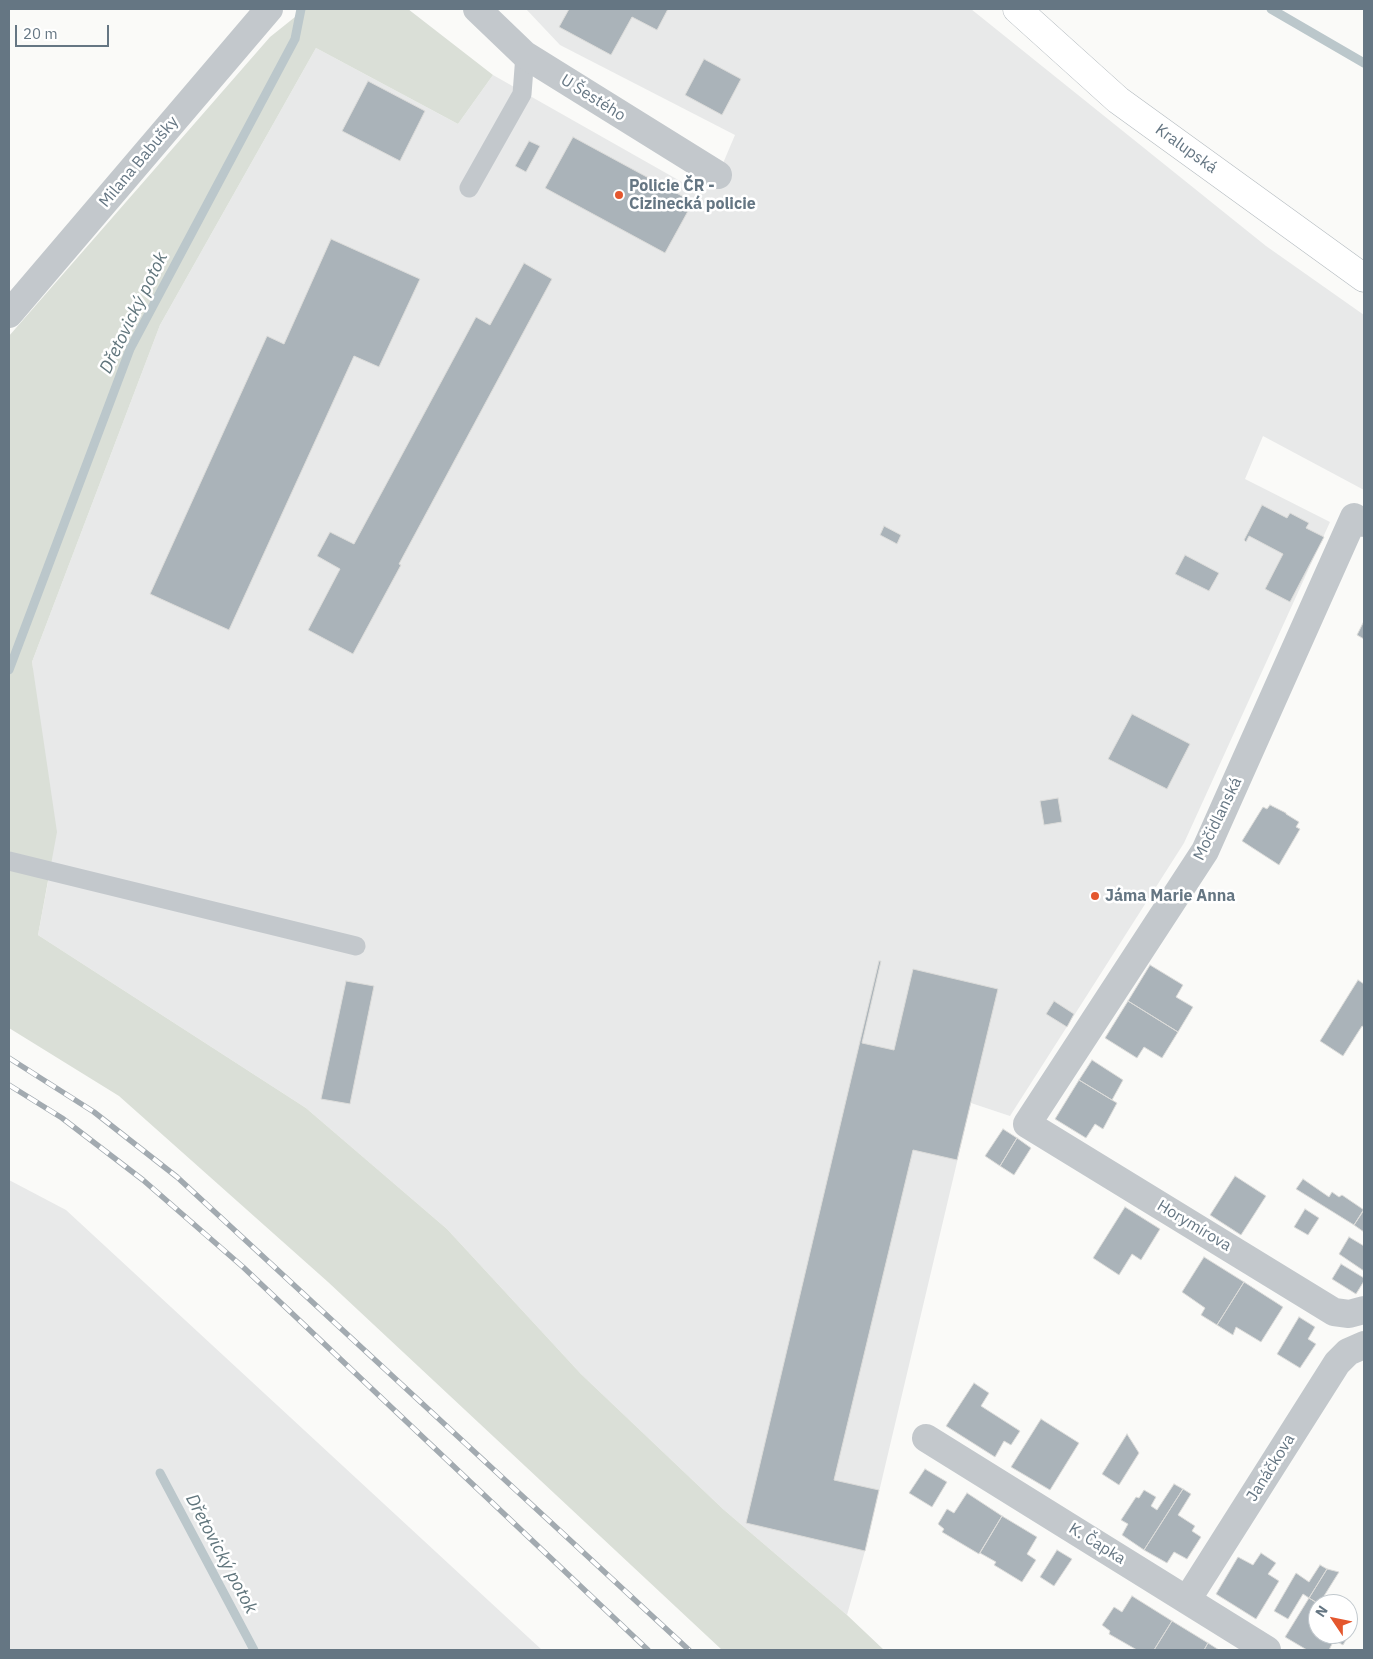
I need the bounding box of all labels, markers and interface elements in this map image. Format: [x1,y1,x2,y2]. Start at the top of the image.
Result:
scale bar [18,15,111,47]
text: 20 m [23,24,58,43]
street label: U Šestého [557,71,629,125]
street label: Milana Babušky [95,113,183,211]
street label: Kralupská [1151,120,1221,178]
place label: Policie ČR - Cizinecká policie [629,176,756,214]
marker: Policie ČR - Cizinecká policie [613,189,625,201]
water label: Dřetovický potok [95,249,173,377]
street label: Močidlanská [1190,774,1246,864]
place label: Jáma Marie Anna [1105,886,1235,906]
marker: Jáma Marie Anna [1089,890,1101,902]
street label: Horymírova [1153,1196,1235,1256]
street label: Janáčkova [1243,1431,1299,1505]
water label: Dřetovický potok [180,1491,262,1617]
street label: K. Čapka [1065,1519,1129,1569]
north arrow [1308,1594,1358,1644]
text: N [1311,1602,1332,1620]

